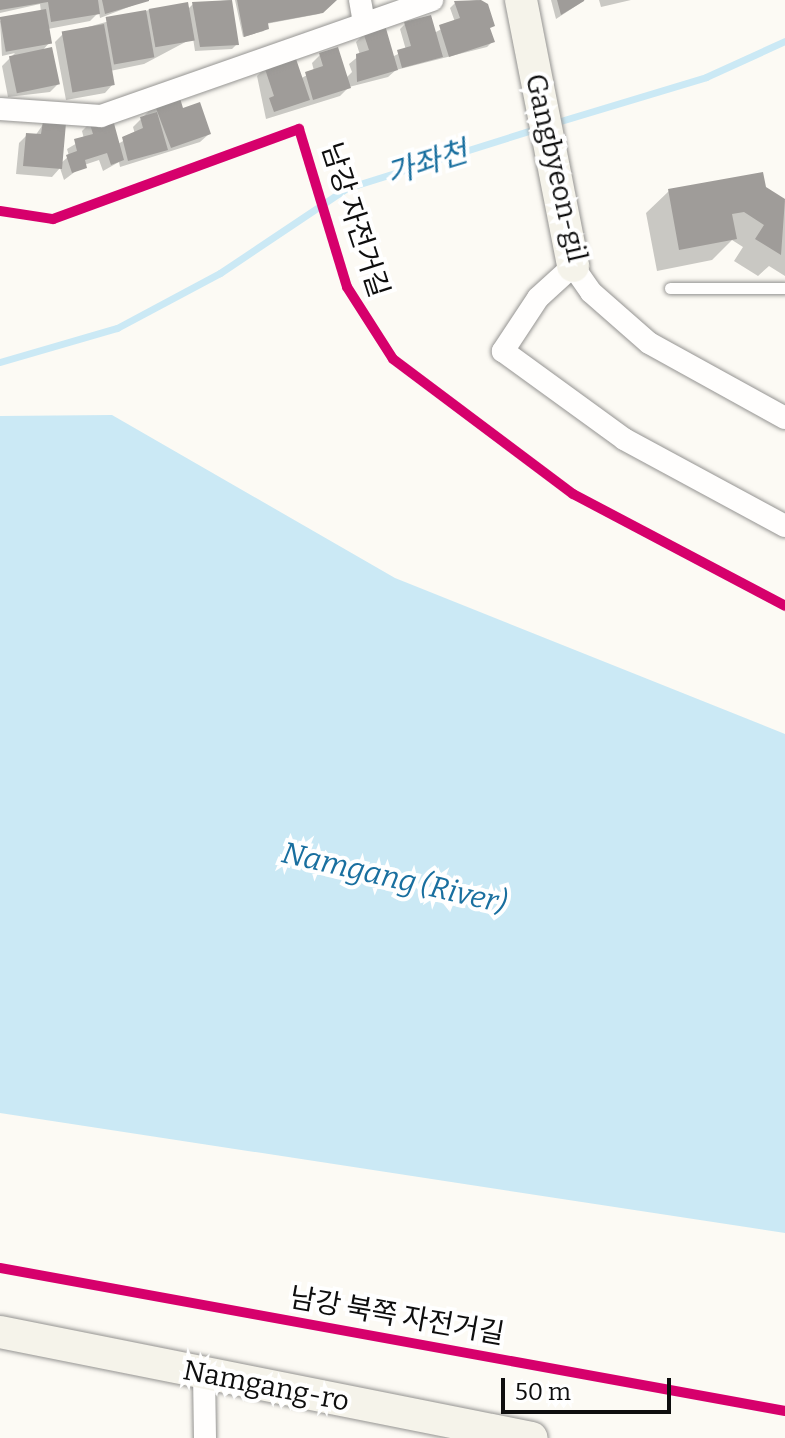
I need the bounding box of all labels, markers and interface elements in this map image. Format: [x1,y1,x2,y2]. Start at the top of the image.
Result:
street label: Gangbyeon-gil [518,71,594,265]
water label: 가좌천 [382,134,472,192]
street label: 남강 자전거길 [314,139,396,301]
water label: Namgang (River) [278,835,510,921]
street label: 남강 북쪽 자전거길 [287,1281,507,1351]
street label: Namgang-ro [180,1353,352,1419]
scale bar [505,1362,675,1412]
text: 50 m [515,1378,571,1406]

